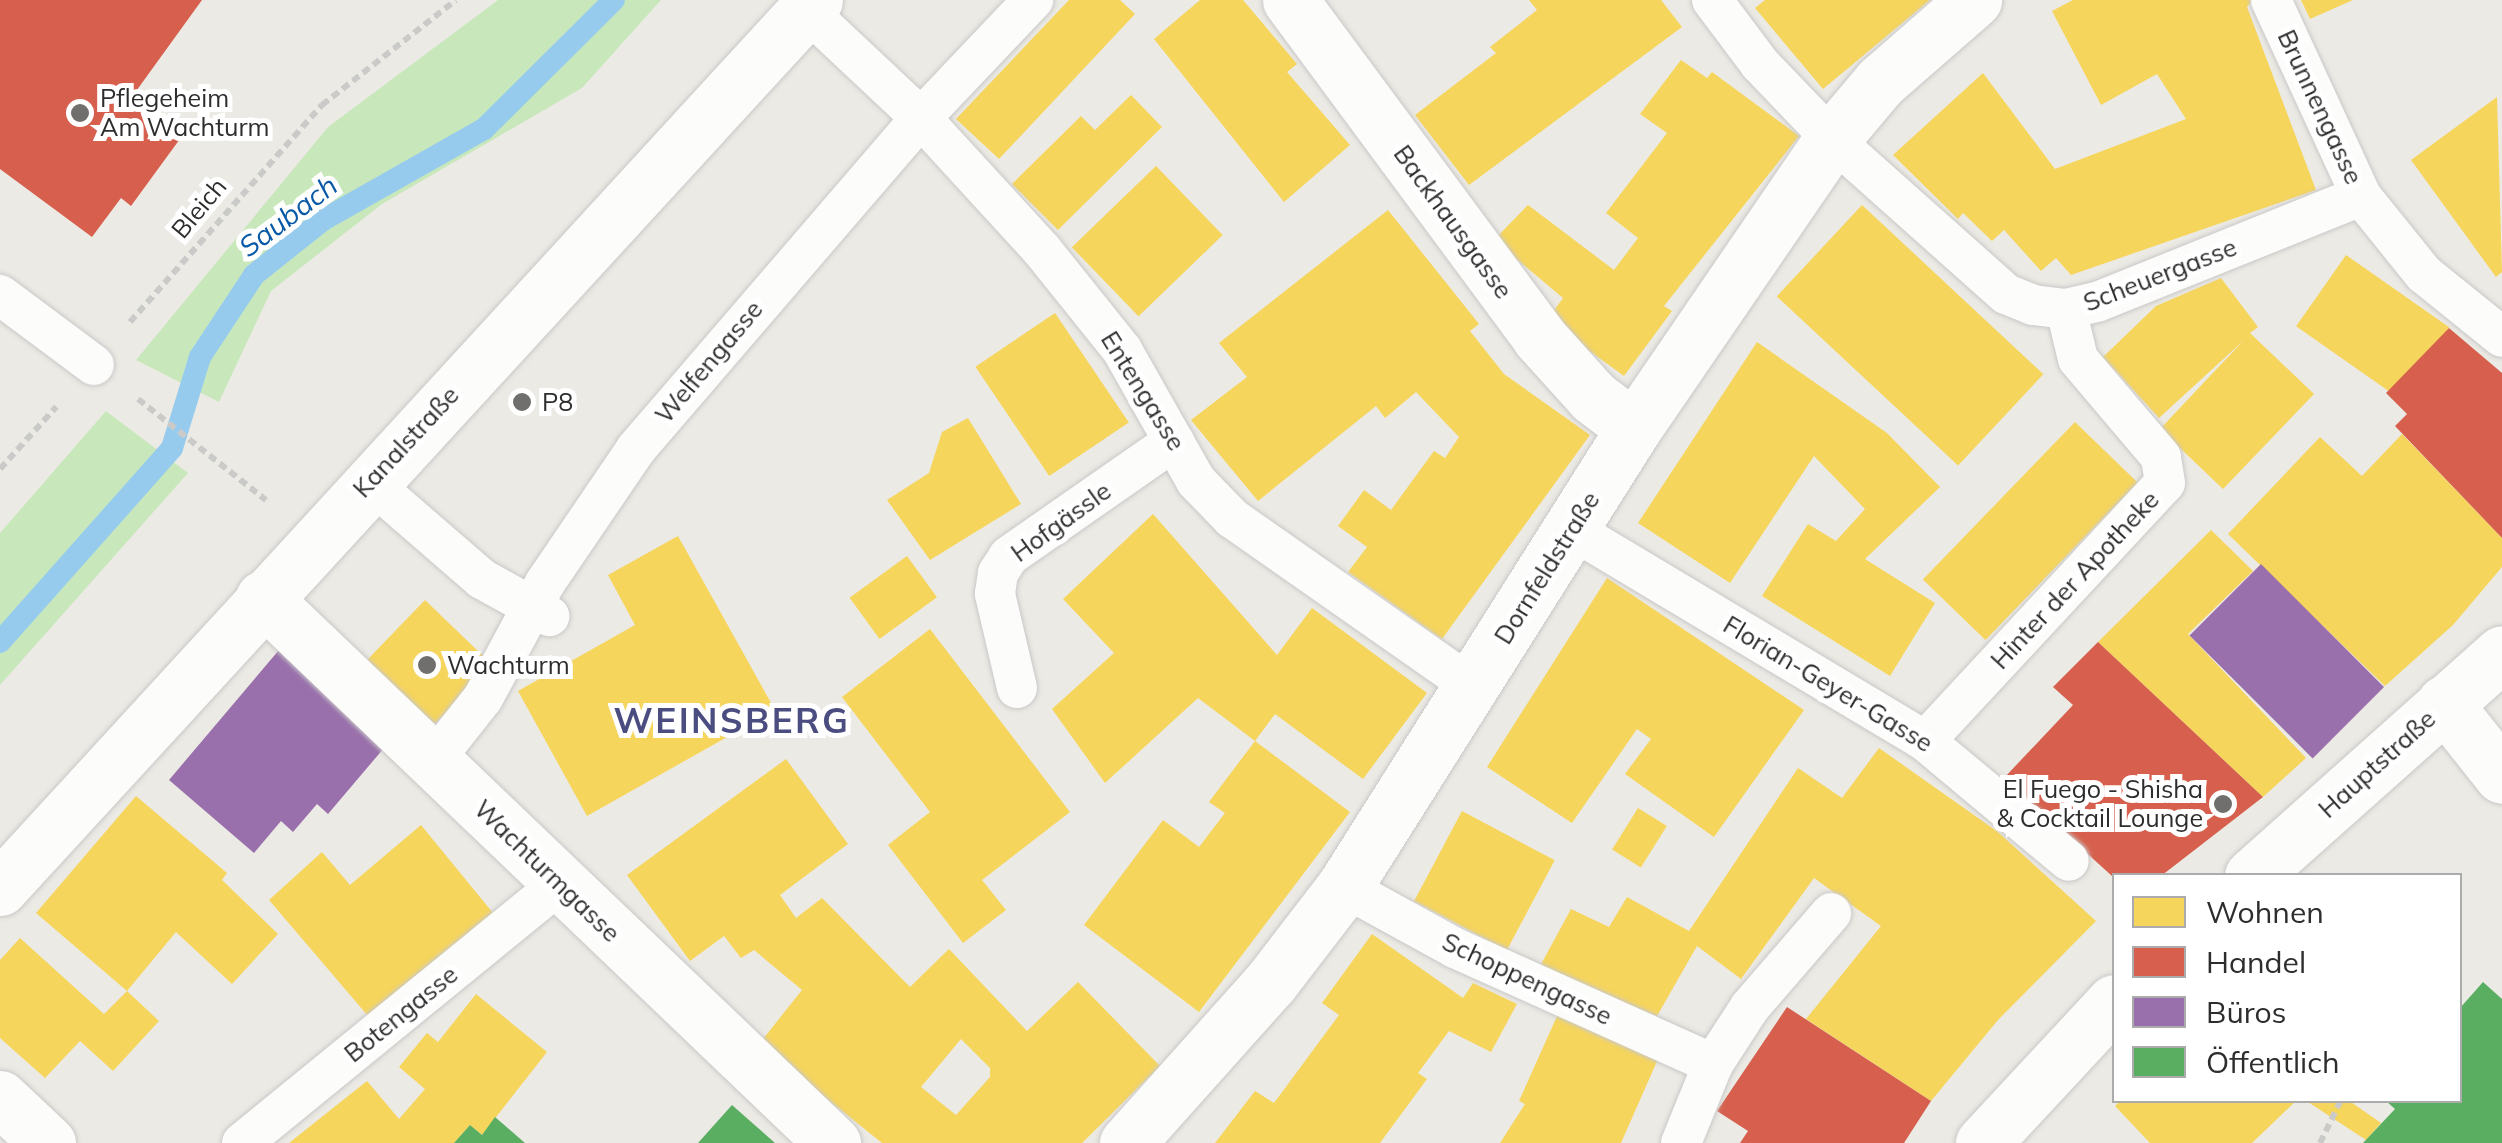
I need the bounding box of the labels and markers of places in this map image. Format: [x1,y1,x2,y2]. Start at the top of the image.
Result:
place label: Pflegeheim Am Wachturm [100,84,269,143]
marker: Pflegeheim Am Wachturm [69,102,91,124]
place label: P8 [542,387,573,417]
marker: P8 [511,391,533,413]
place label: Wachturm [447,650,570,680]
marker: Wachturm [416,654,438,676]
place label: El Fuego - Shisha & Cocktail Lounge [1997,775,2203,834]
marker: El Fuego - Shisha & Cocktail Lounge [2212,793,2234,815]

